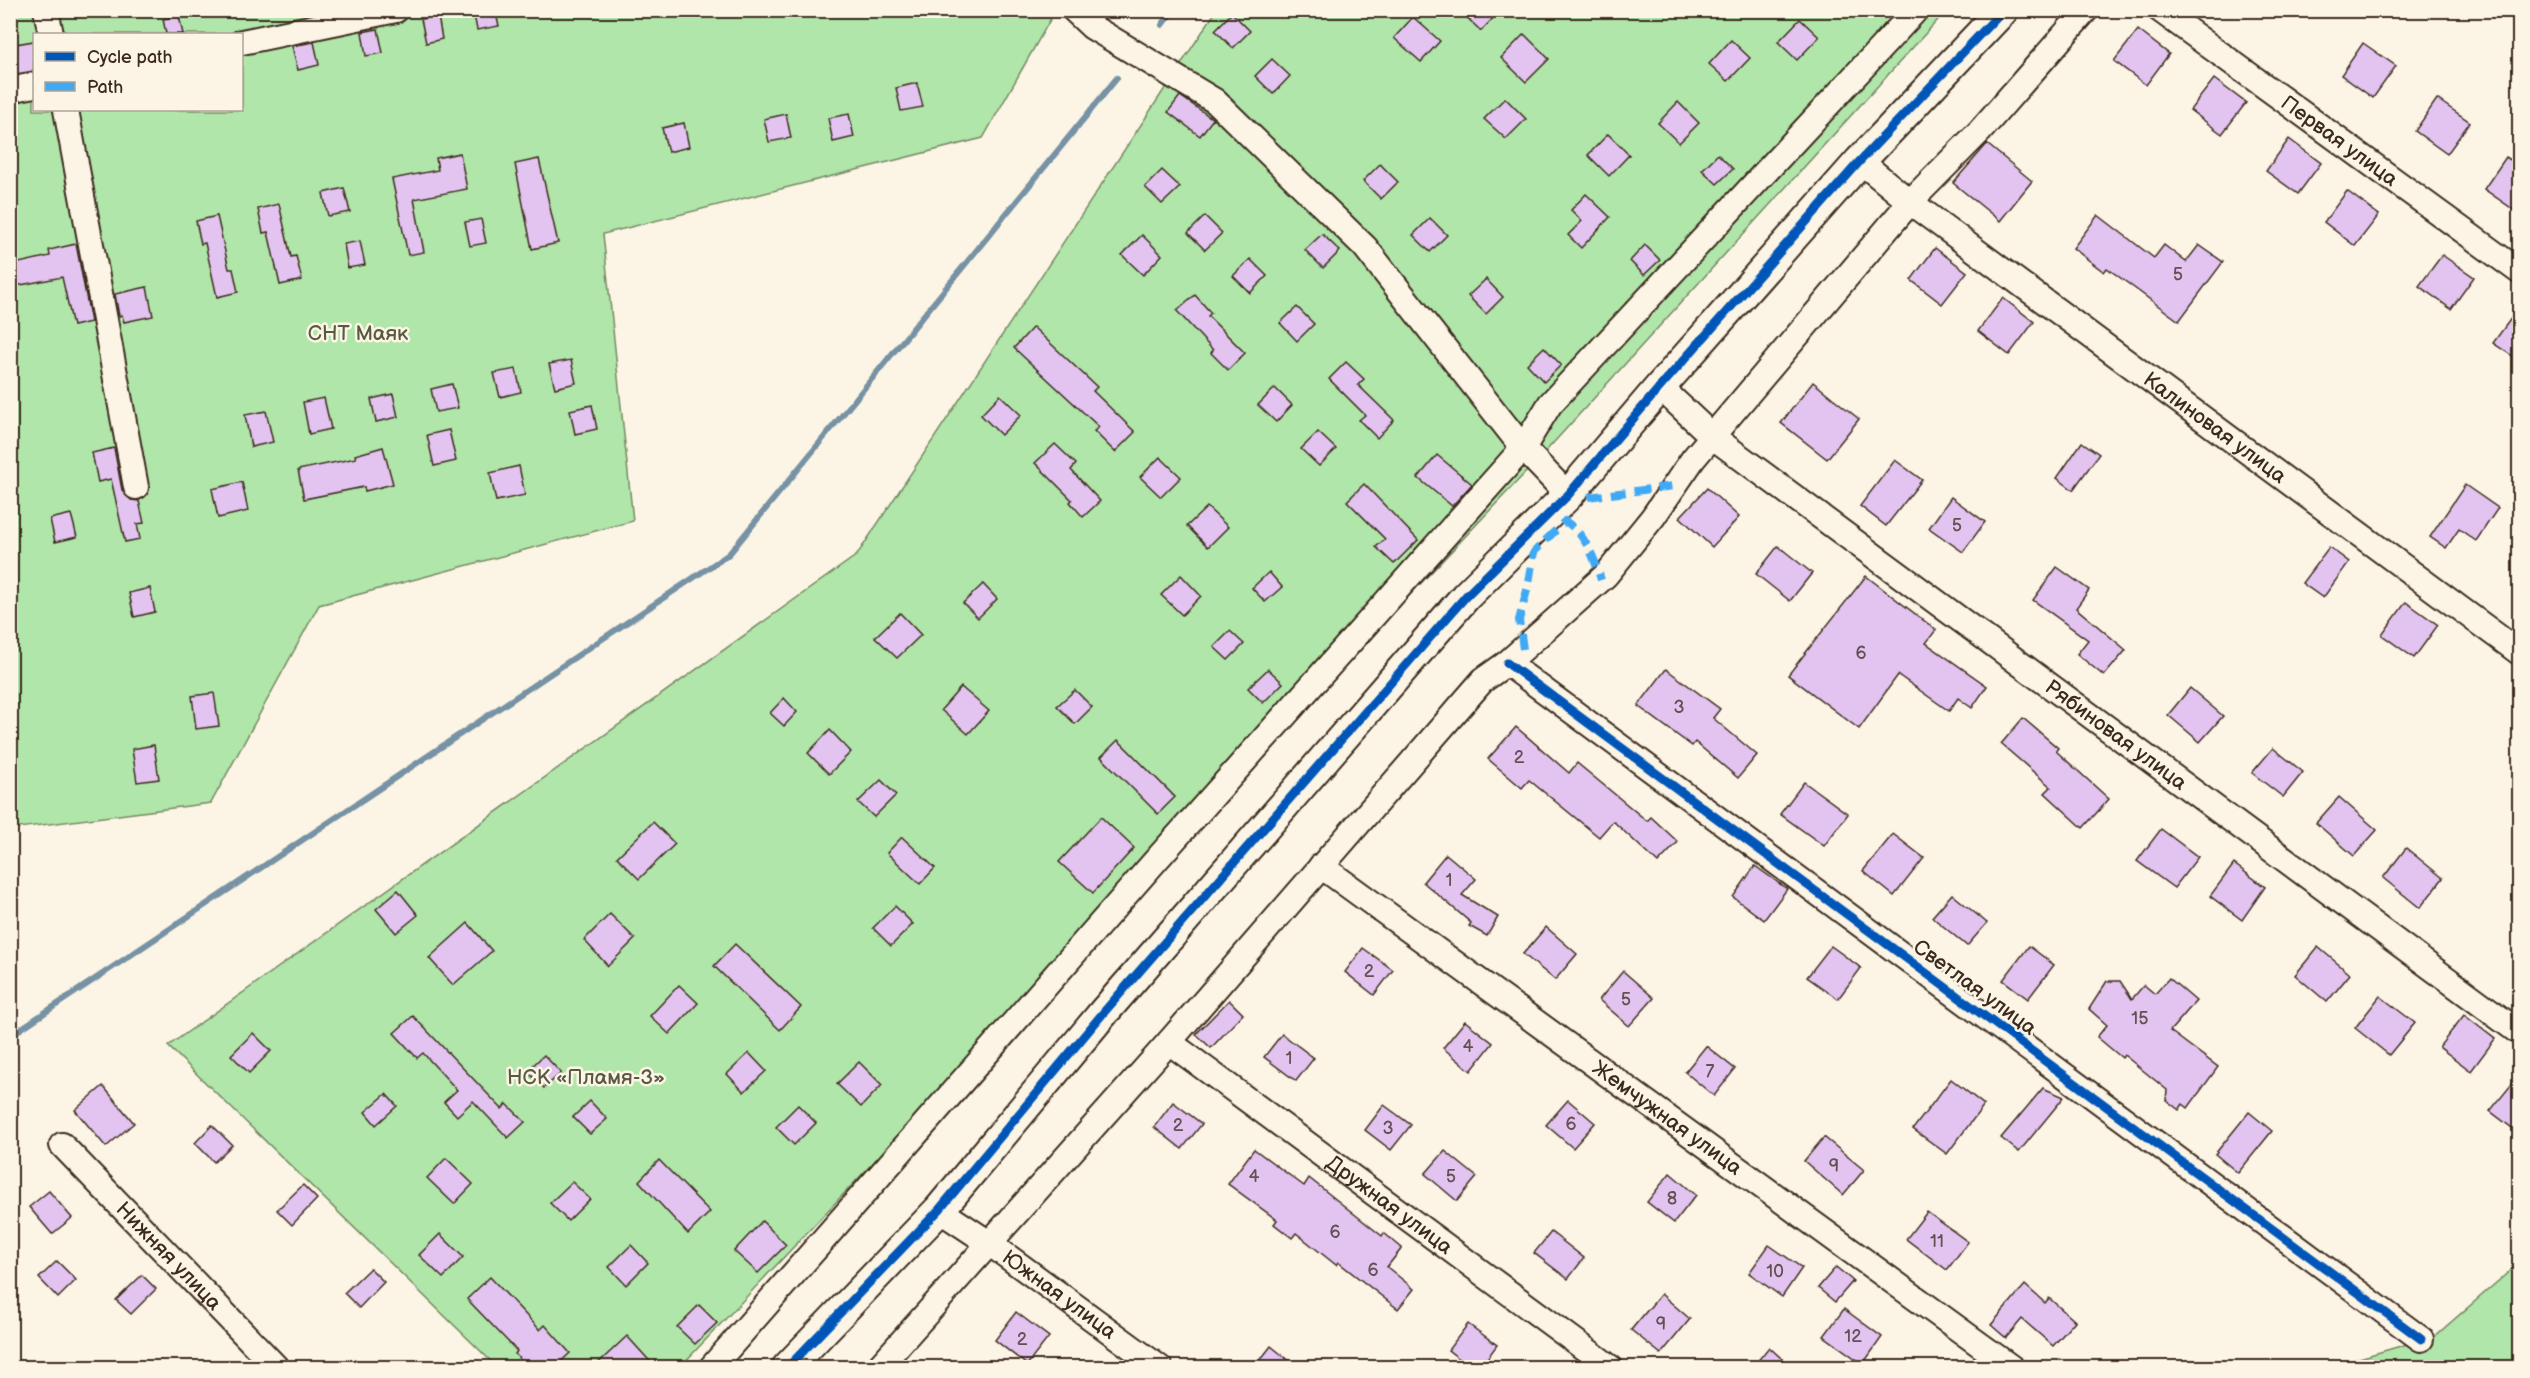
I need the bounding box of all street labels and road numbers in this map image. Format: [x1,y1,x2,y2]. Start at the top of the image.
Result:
street label: Первая улица [2276,90,2403,192]
street label: Калиновая улица [2138,367,2292,489]
street label: Рябиновая улица [2040,675,2192,796]
street label: Светлая улица [1908,934,2042,1041]
street label: Жемчужная улица [1587,1055,1747,1181]
street label: Дружная улица [1321,1150,1458,1260]
street label: Нижняя улица [111,1197,227,1316]
street label: Южная улица [997,1245,1121,1345]

